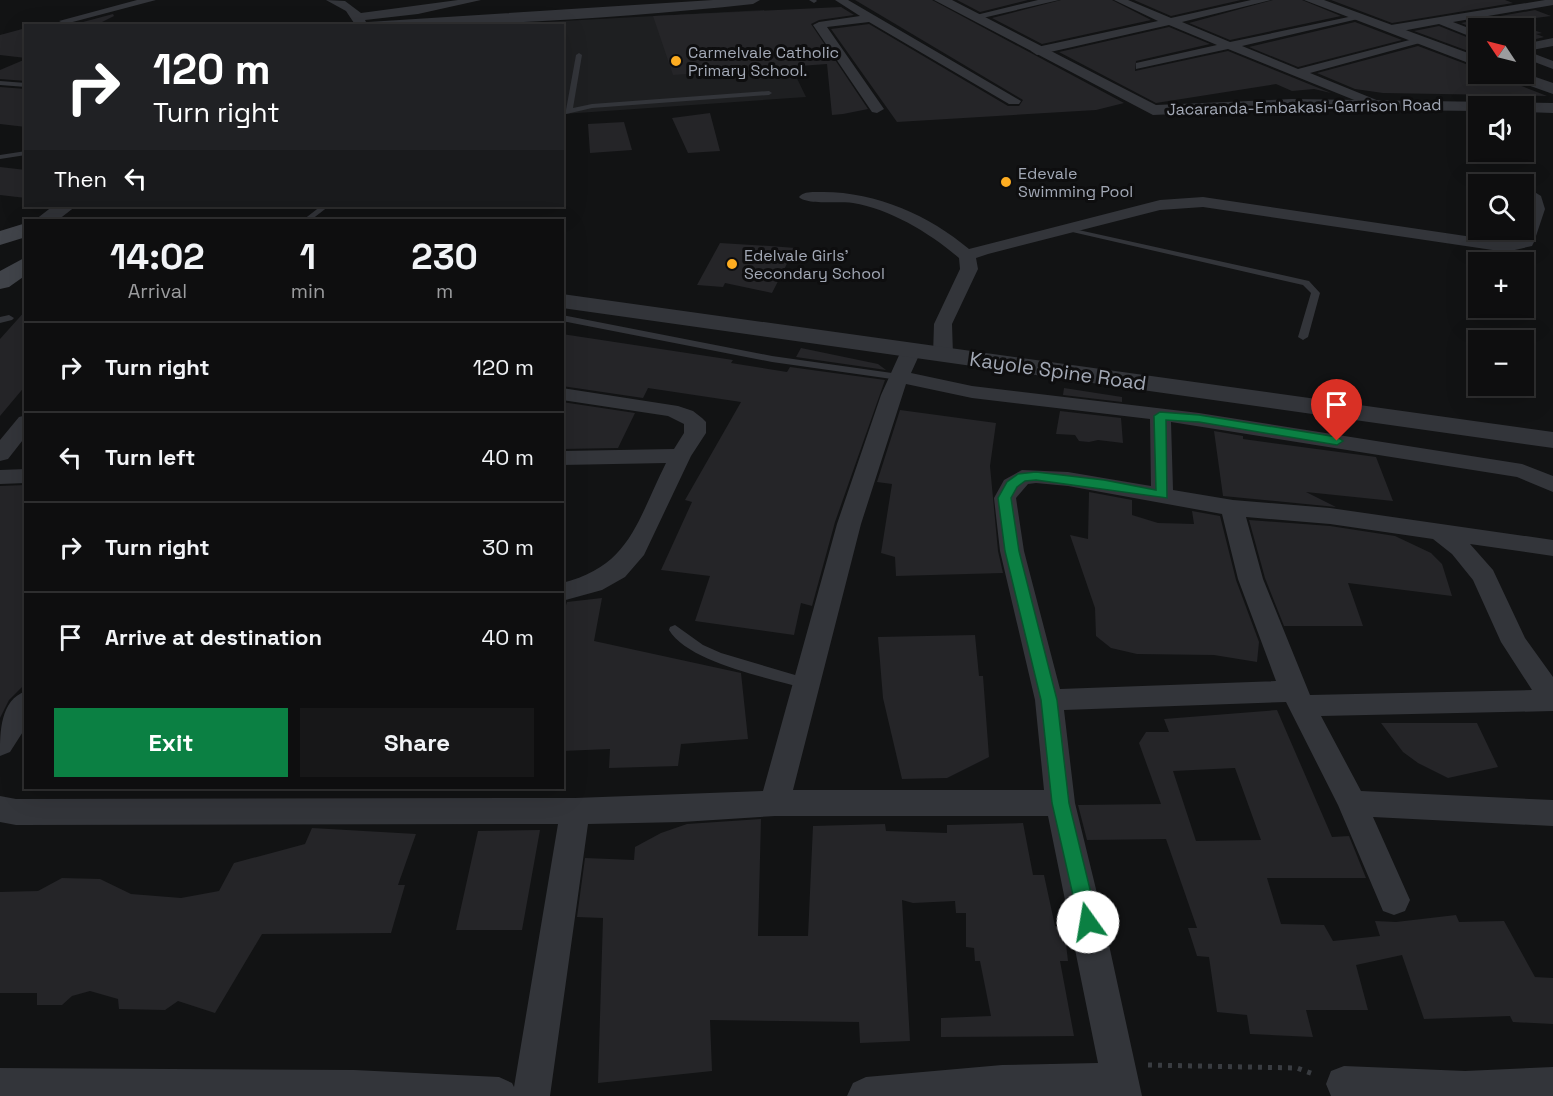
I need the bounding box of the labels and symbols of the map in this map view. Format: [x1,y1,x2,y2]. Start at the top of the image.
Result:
north arrow [1468,18,1534,84]
place label: Carmelvale Catholic Primary School. [688,42,839,81]
marker: Carmelvale Catholic Primary School. [669,54,683,68]
street label: Jacaranda-Embakasi-Garrison Road [1166,94,1442,120]
place label: Edevale Swimming Pool [1018,163,1133,202]
marker: Edevale Swimming Pool [999,175,1013,189]
place label: Edelvale Girls' Secondary School [744,245,885,284]
marker: Edelvale Girls' Secondary School [725,257,739,271]
street label: Kayole Spine Road [968,346,1148,396]
pin [1311,379,1362,441]
position arrow [1056,890,1120,954]

